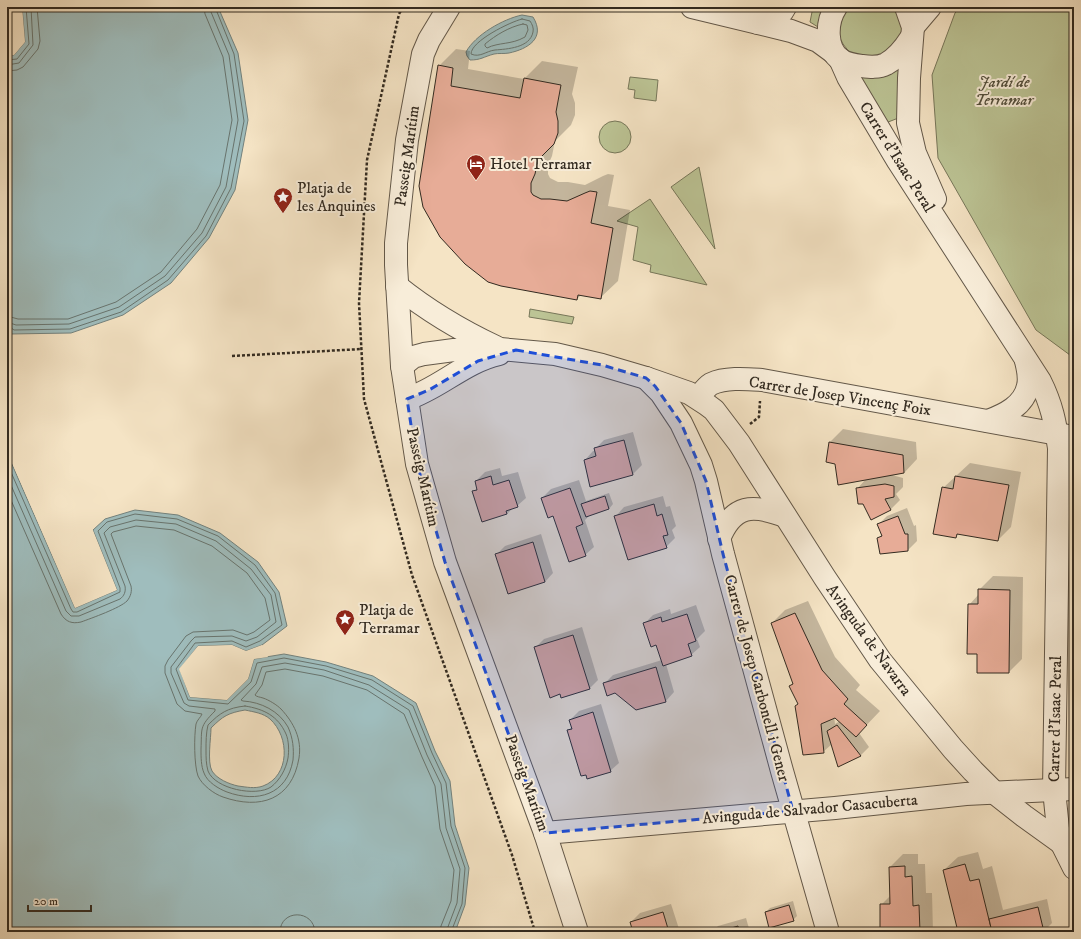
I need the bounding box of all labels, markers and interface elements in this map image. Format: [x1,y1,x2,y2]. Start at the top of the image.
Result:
park label: Jardí de Terramar [975,72,1034,110]
street label: Carrer d'Isaac Peral [855,98,939,216]
street label: Passeig Marítim [390,104,424,208]
hotel icon: Hotel Terramar [465,153,487,181]
place label: Hotel Terramar [490,154,592,174]
place label: Platja de les Anquines [297,178,376,216]
place icon: Platja de les Anquines [272,186,294,214]
street label: Carrer de Josep Vincenç Foix [747,372,933,420]
street label: Passeig Marítim [402,425,444,529]
street label: Carrer de Josep Carbonell i Gener [720,572,794,784]
street label: Avinguda de Navarra [822,580,916,700]
place label: Platja de Terramar [359,600,420,638]
place icon: Platja de Terramar [334,608,356,636]
street label: Carrer d'Isaac Peral [1044,655,1066,782]
street label: Passeig Marítim [500,732,554,834]
street label: Avinguda de Salvador Casacuberta [701,790,919,828]
scale bar [28,887,91,913]
text: 20 m [34,894,58,909]

